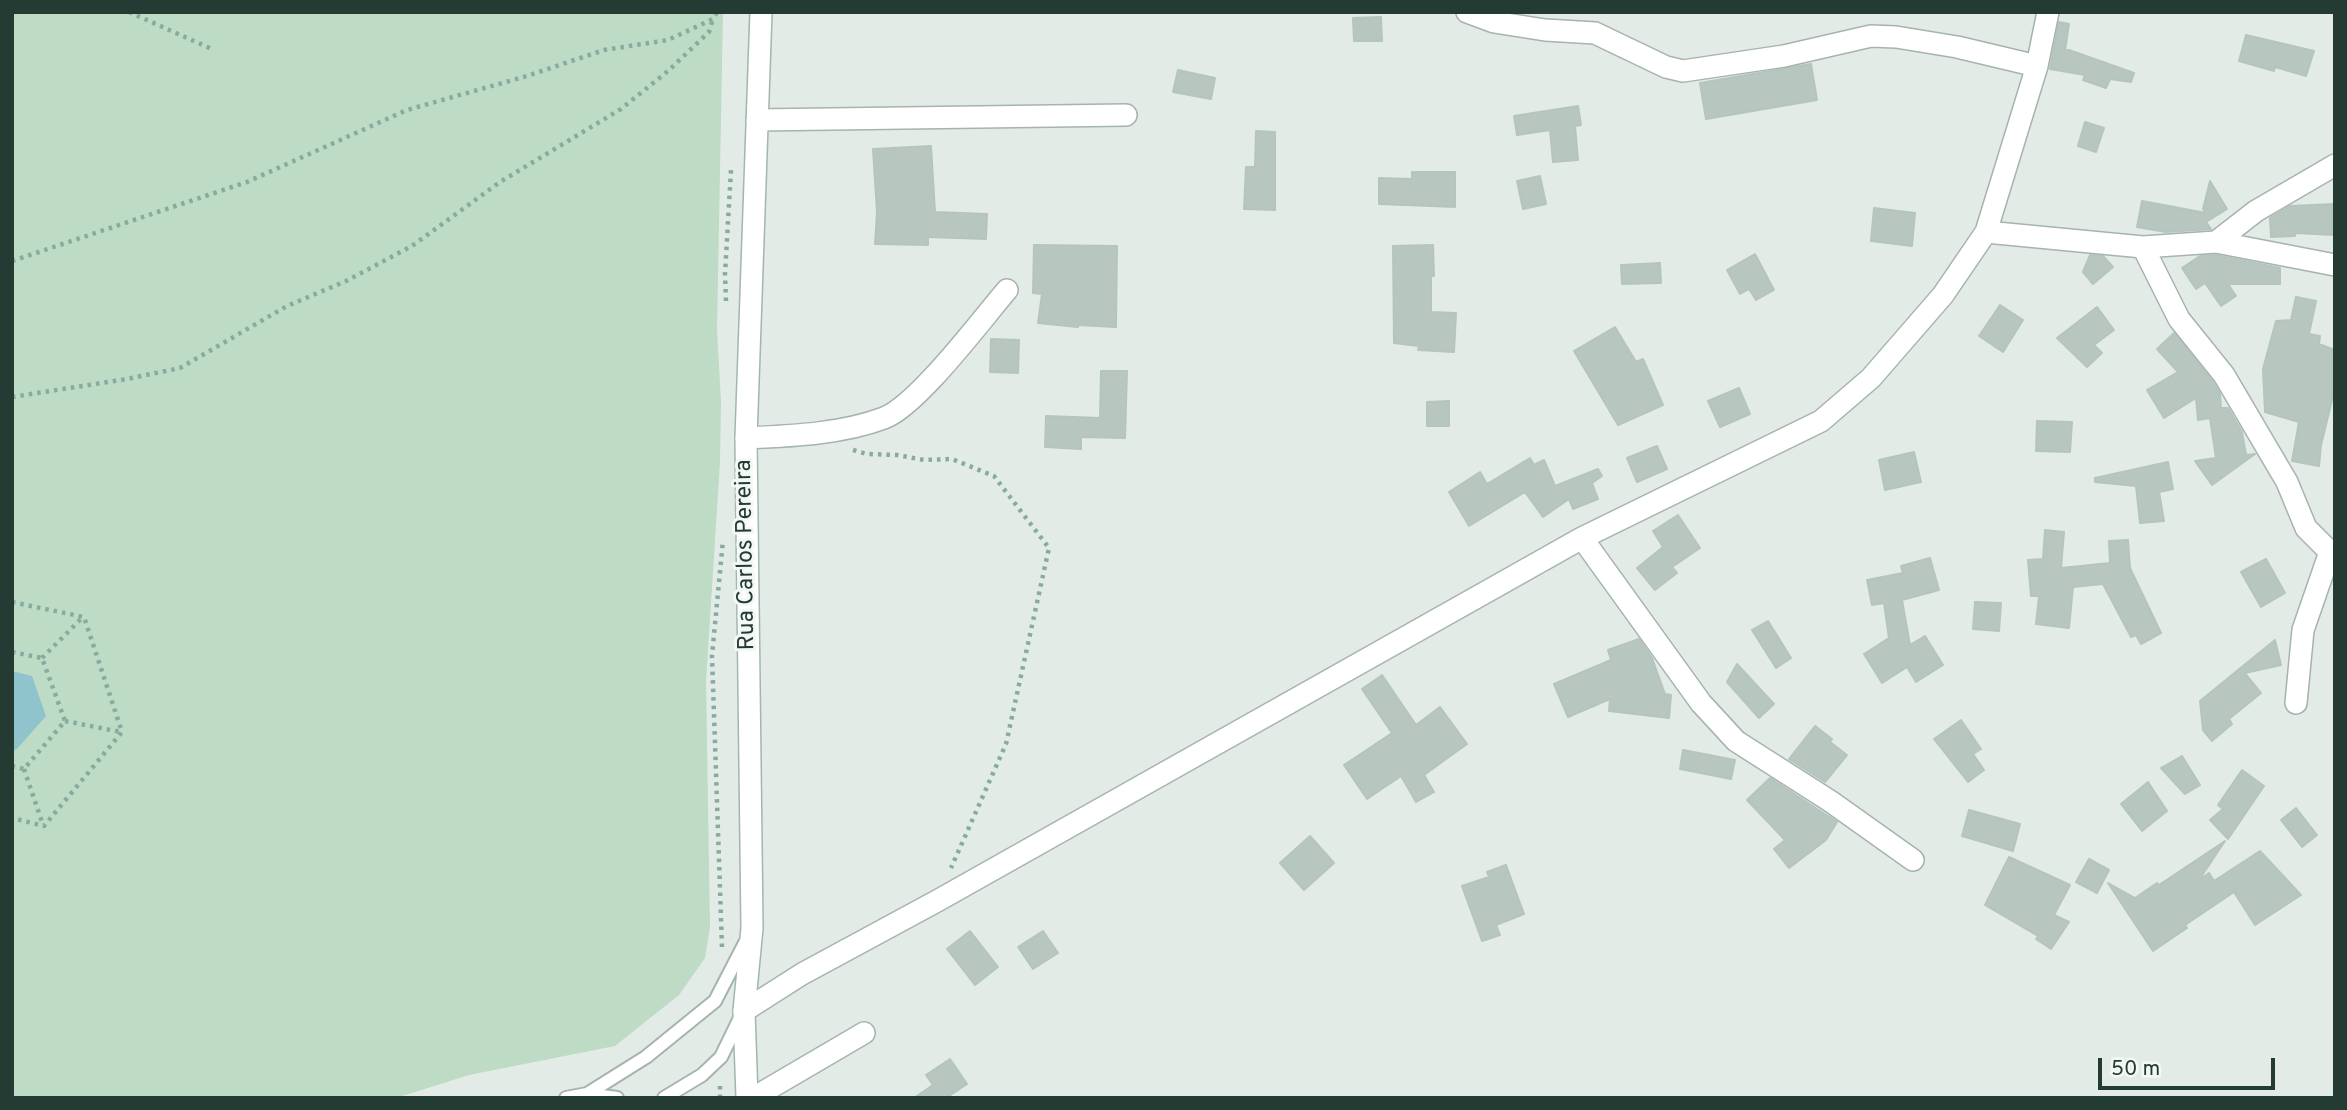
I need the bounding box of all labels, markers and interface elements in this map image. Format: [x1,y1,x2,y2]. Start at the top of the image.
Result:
street label: Rua Carlos Pereira [732,459,762,651]
scale bar [2102,1044,2279,1088]
text: 50 m [2111,1056,2160,1083]

